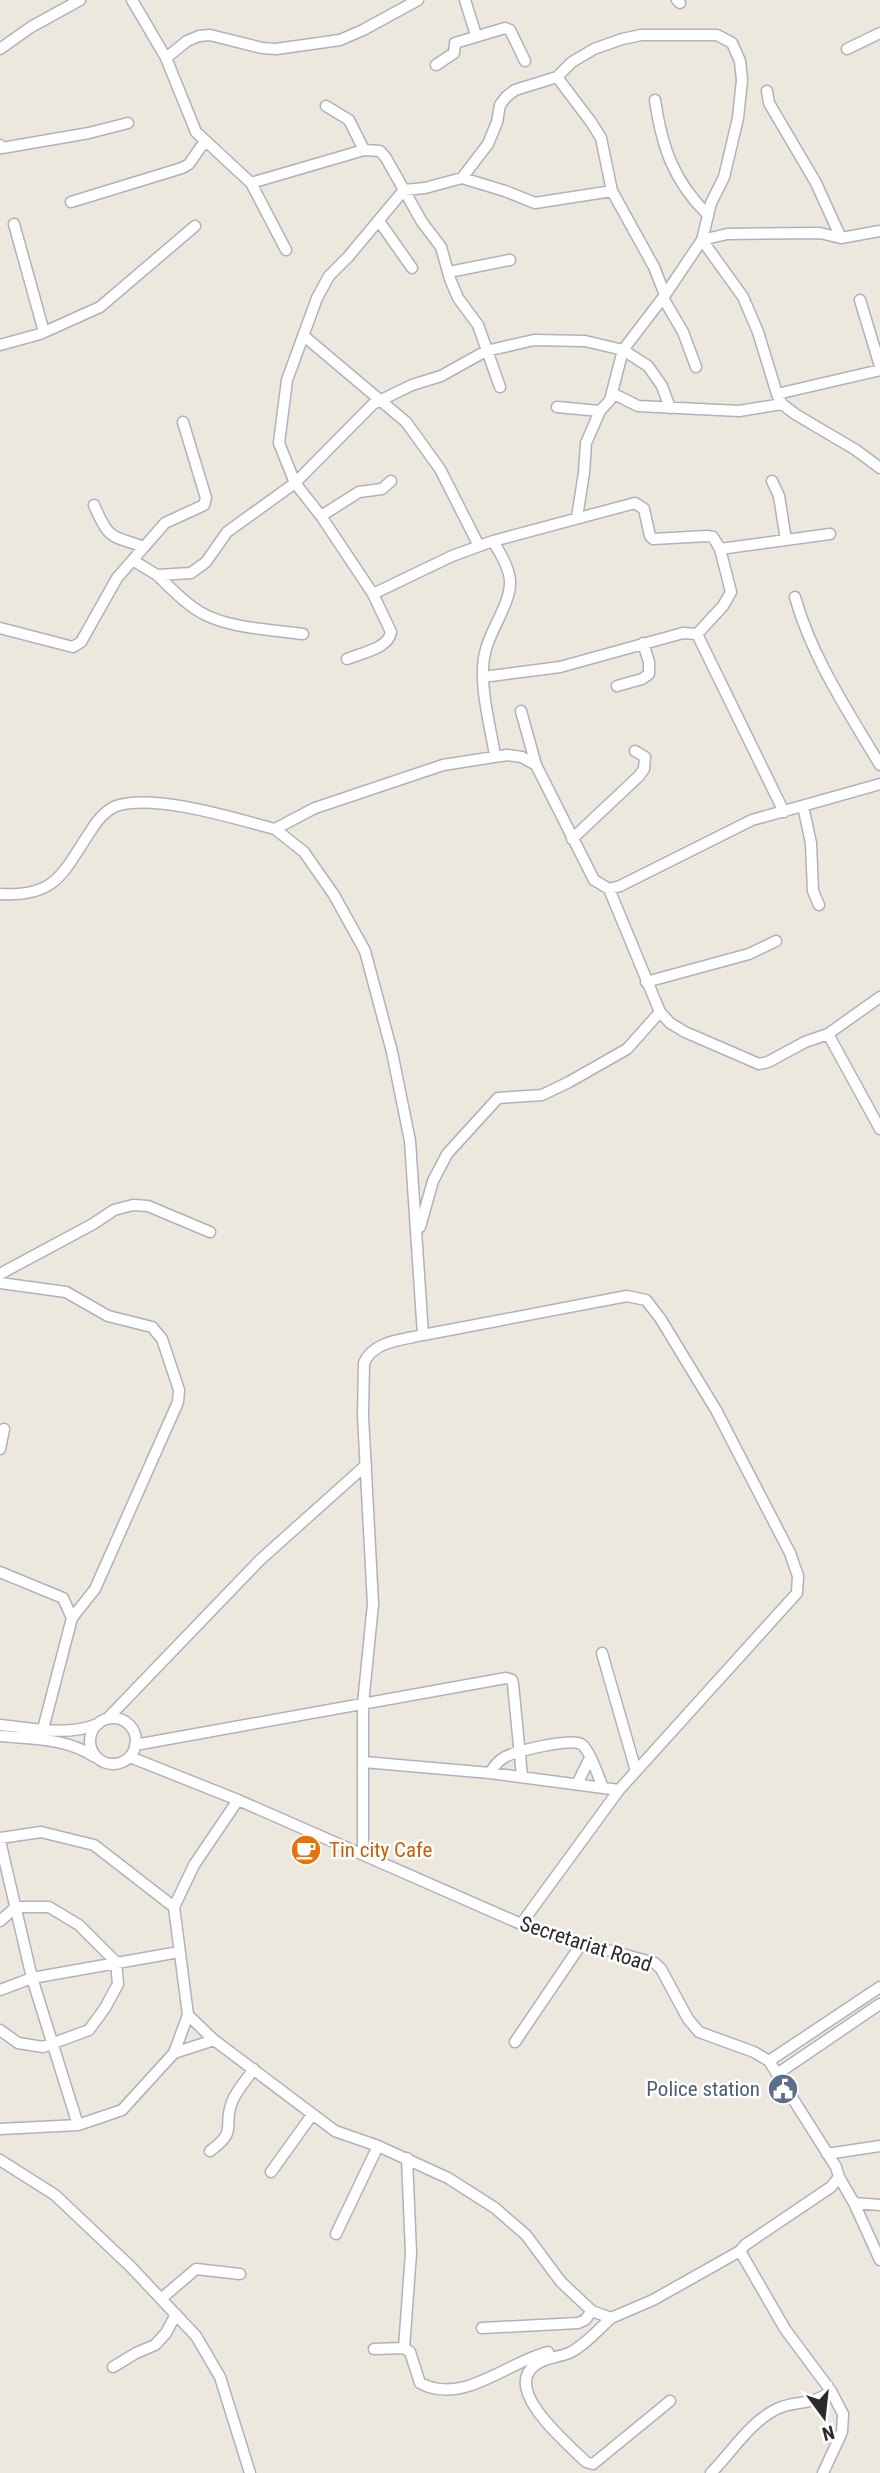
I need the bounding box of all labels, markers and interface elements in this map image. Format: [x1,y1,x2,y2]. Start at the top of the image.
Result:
cafe icon: Tin city Cafe [289,1833,323,1867]
place label: Tin city Cafe [329,1838,432,1862]
street label: Secretariat Road [517,1911,655,1977]
public building icon: Police station [766,2072,800,2106]
place label: Police station [646,2077,760,2101]
north arrow [789,2382,859,2452]
text: N [820,2420,837,2446]

